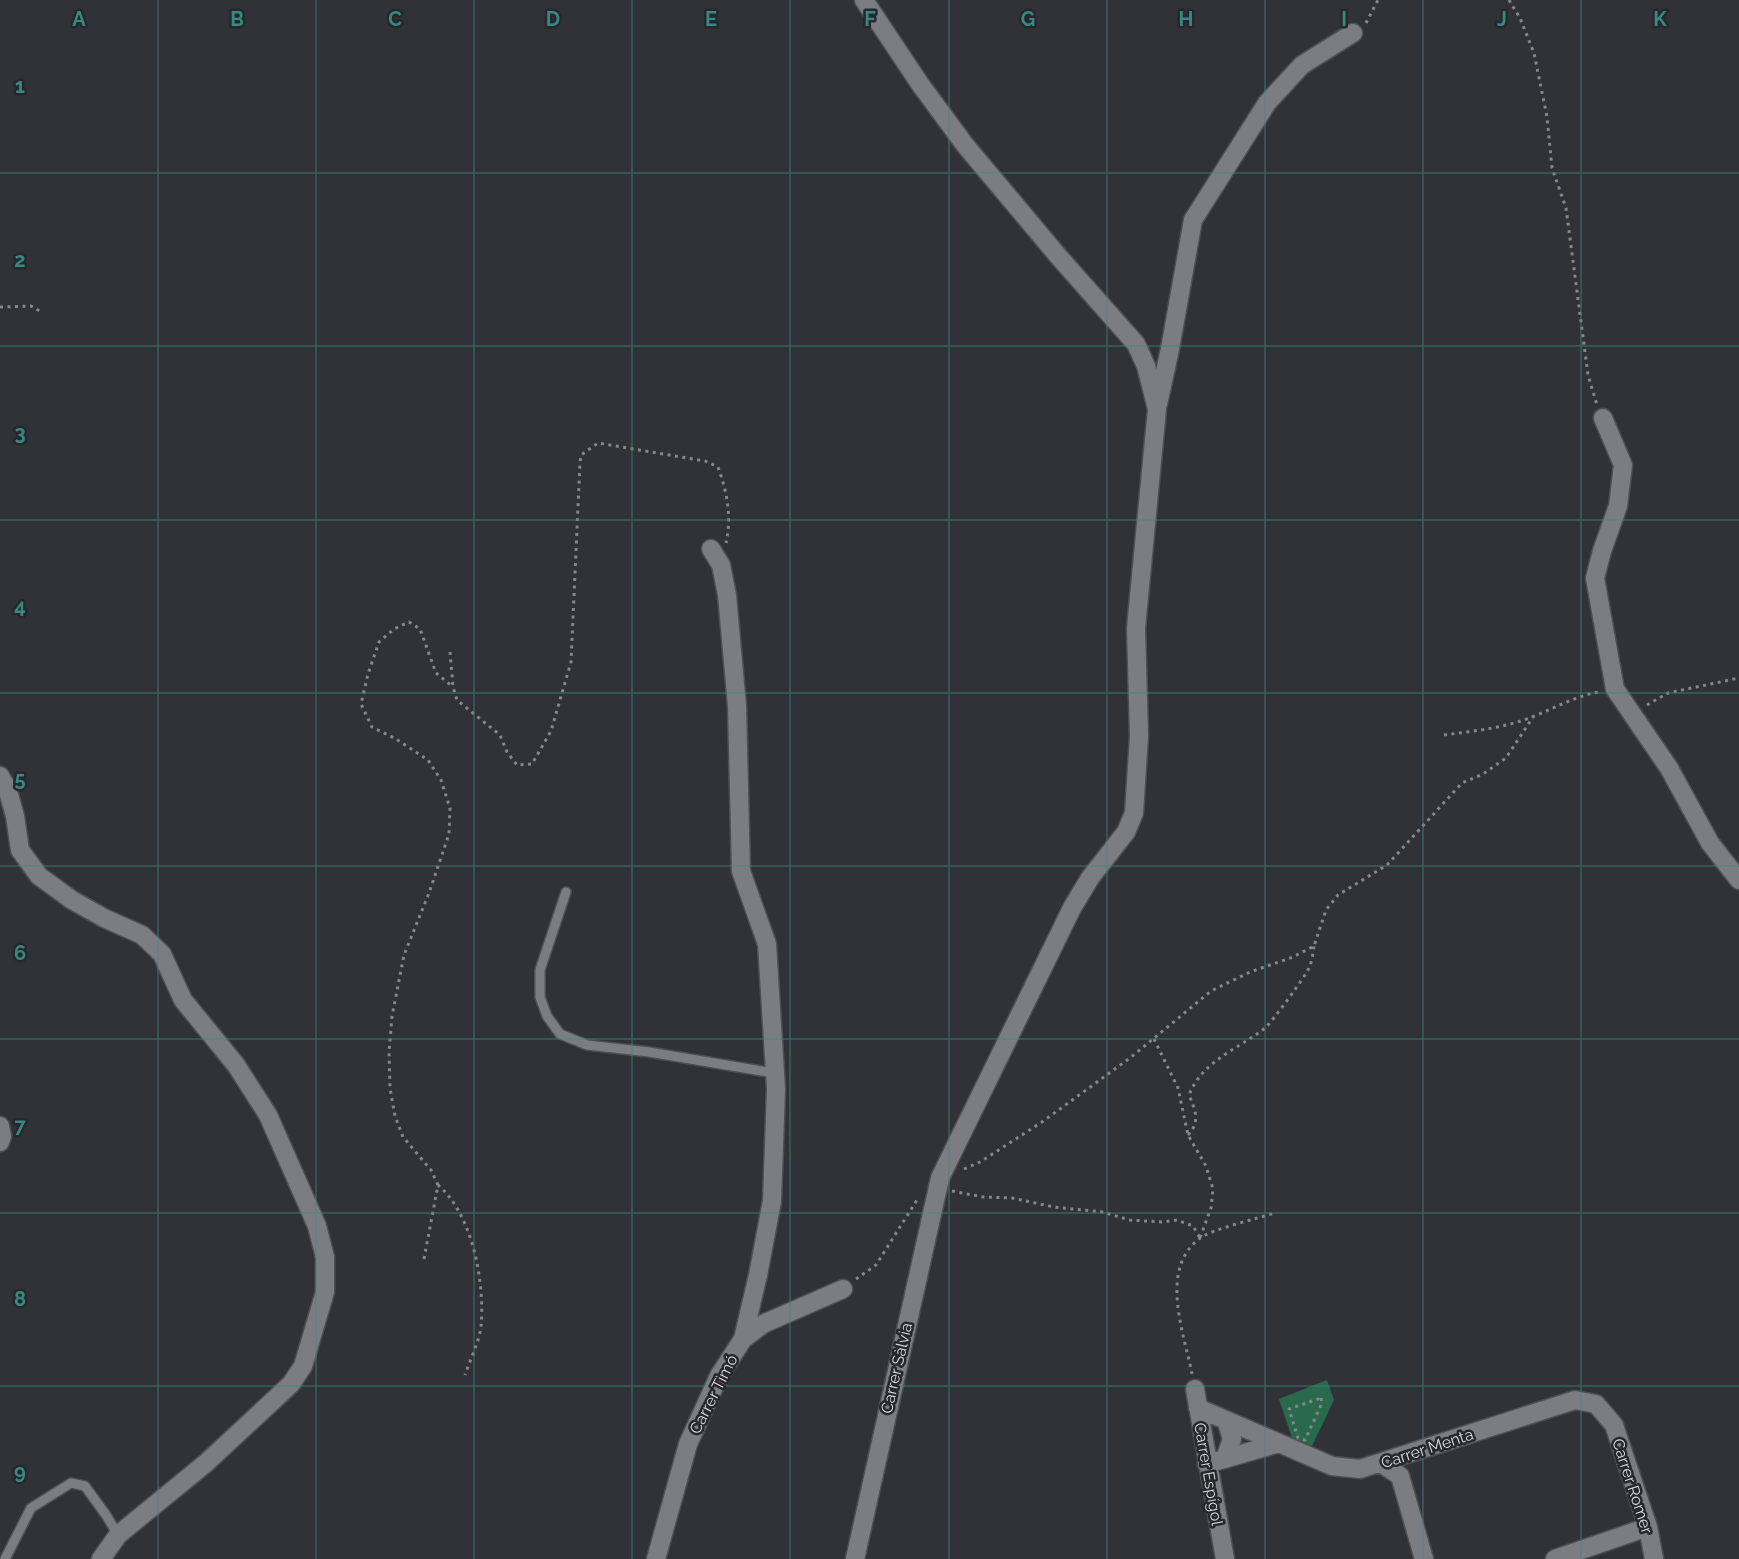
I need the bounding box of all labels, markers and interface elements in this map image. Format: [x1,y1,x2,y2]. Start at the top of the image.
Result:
text: A [72,7,86,31]
text: B [230,7,244,31]
text: C [388,7,402,31]
text: D [546,7,560,31]
text: E [705,7,717,31]
text: F [864,7,876,31]
text: G [1021,7,1035,31]
text: H [1179,7,1193,31]
text: I [1341,7,1347,31]
text: J [1497,7,1507,31]
text: K [1653,7,1667,31]
text: 1 [15,74,25,98]
text: 2 [14,248,26,272]
text: 3 [14,421,26,445]
text: 4 [14,594,26,618]
text: 5 [14,767,26,791]
text: 6 [14,941,26,965]
text: 7 [14,1114,26,1138]
text: 8 [14,1287,26,1311]
street label: Carrer Sàlvia [877,1321,916,1415]
street label: Carrer Timó [685,1351,742,1437]
street label: Carrer Espígol [1190,1421,1227,1528]
street label: Carrer Menta [1379,1425,1476,1472]
street label: Carrer Romer [1608,1436,1657,1536]
text: 9 [14,1460,26,1484]

